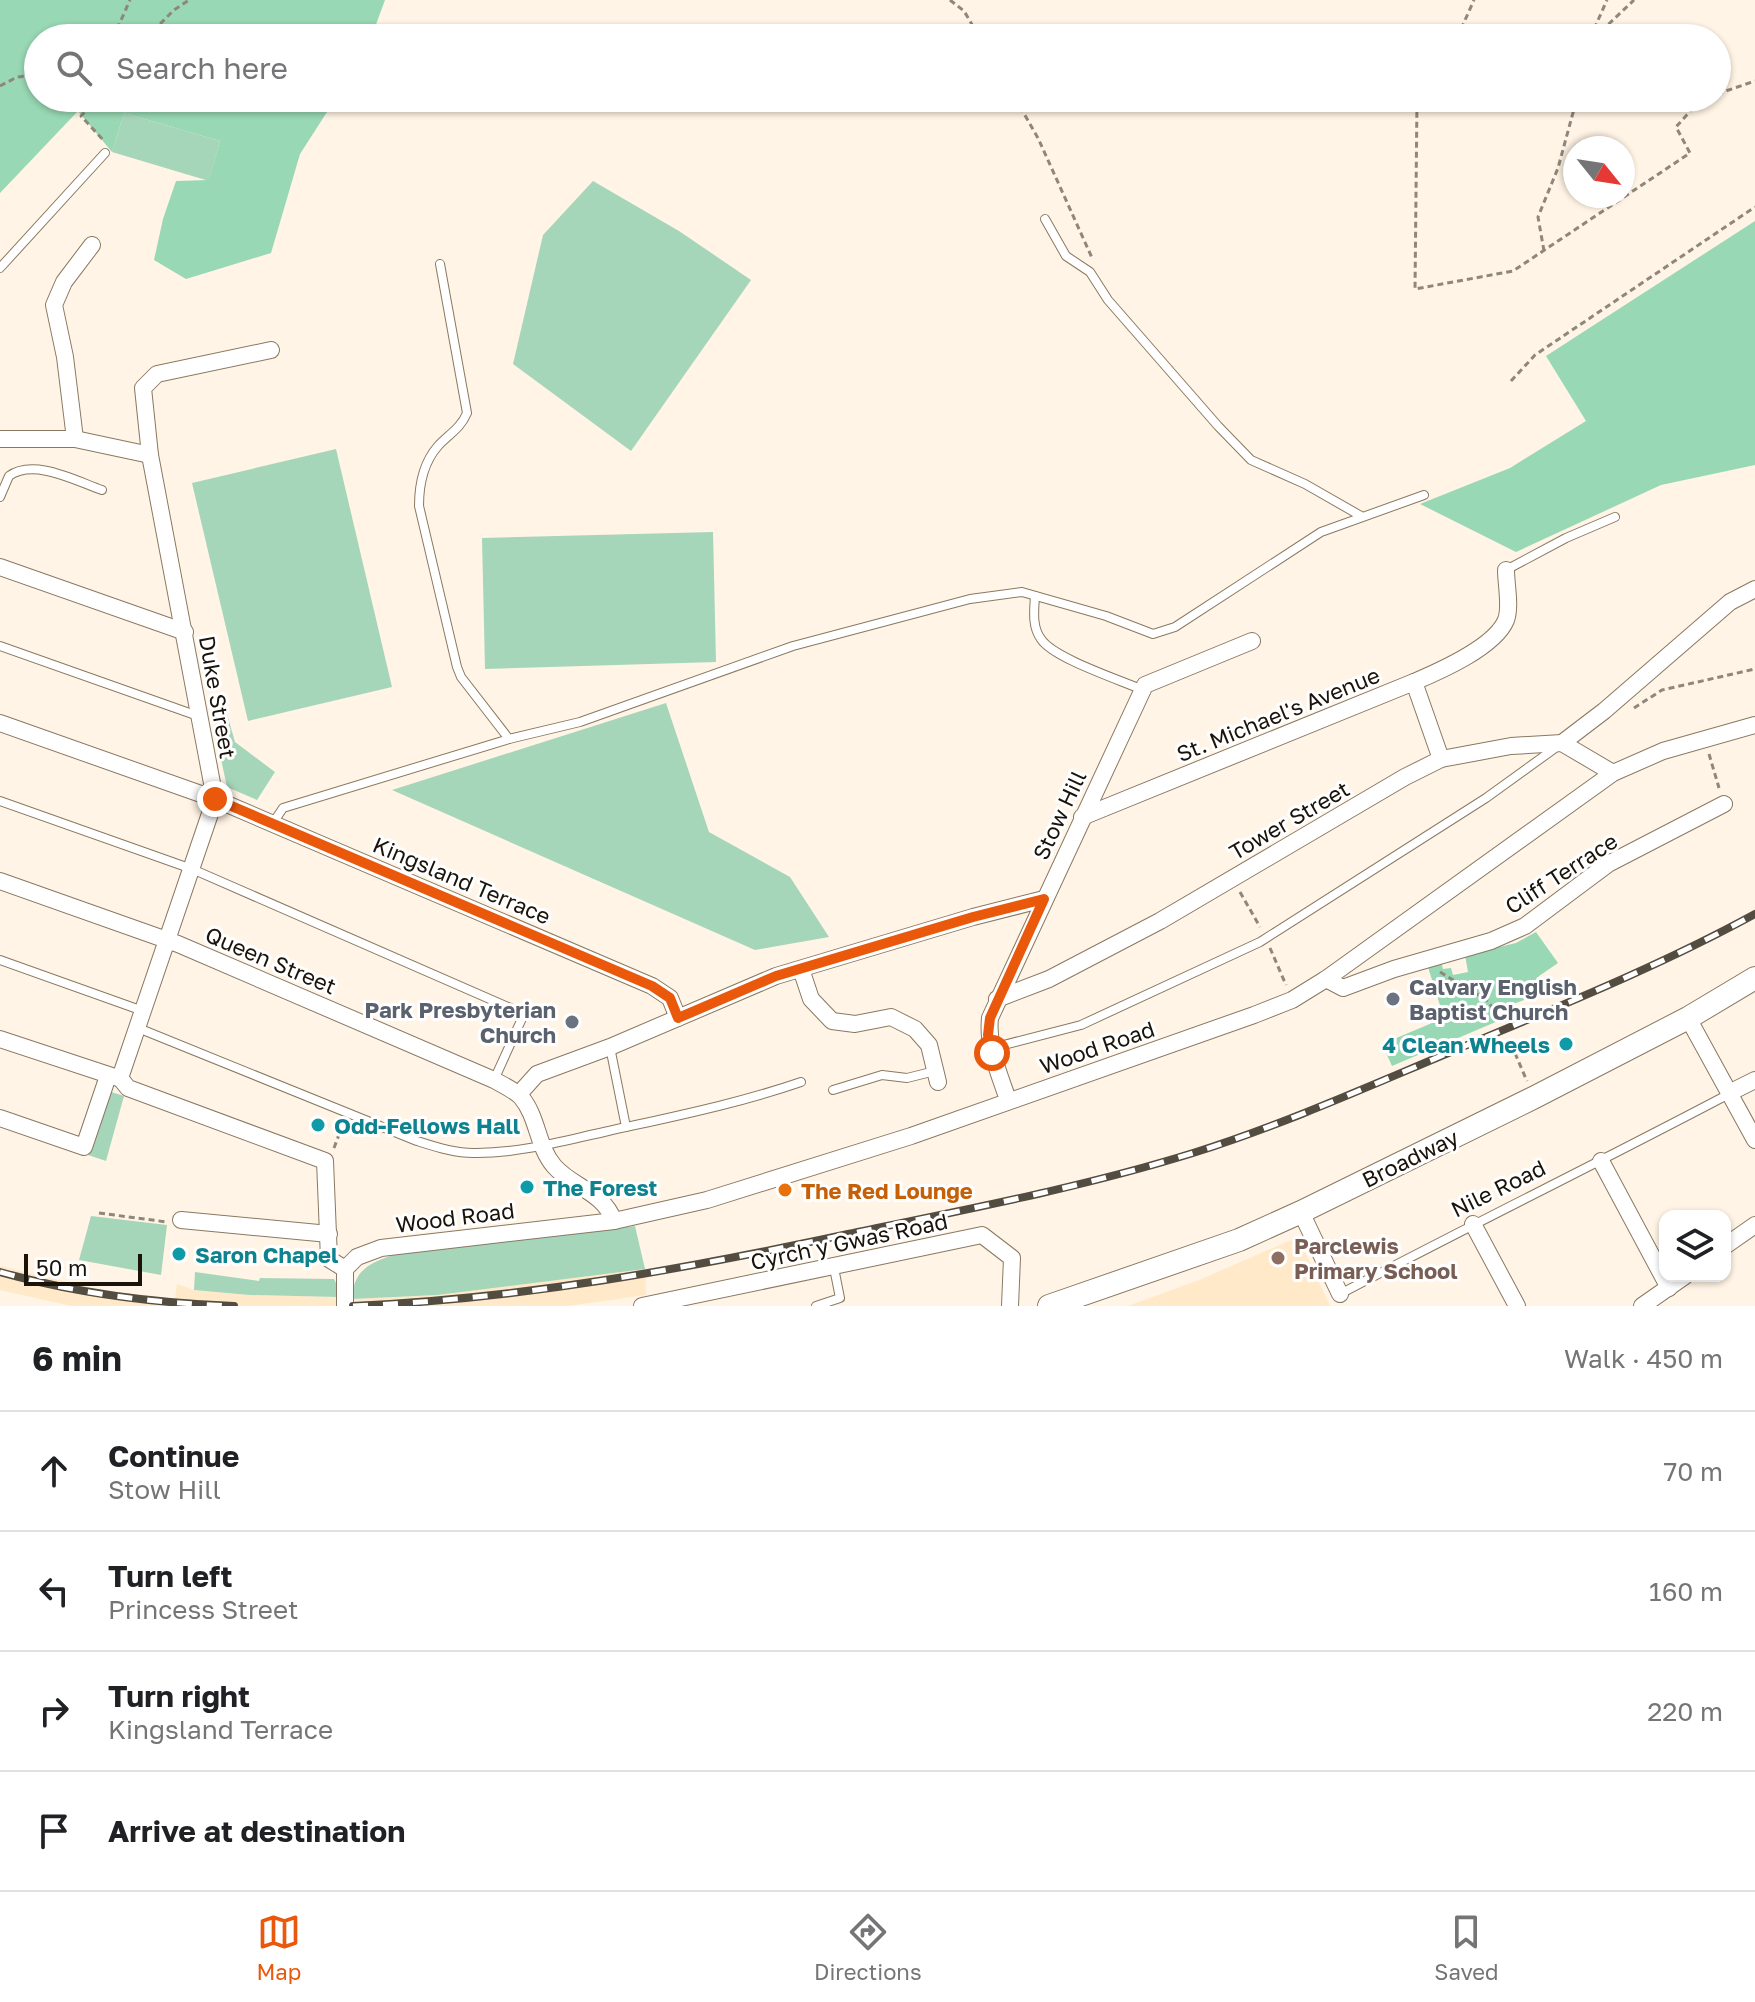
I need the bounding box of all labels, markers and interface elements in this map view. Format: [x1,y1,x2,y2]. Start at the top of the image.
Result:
search box [24,24,1731,112]
icon: search [52,46,96,90]
text: Search here [116,50,288,86]
north arrow [1563,136,1635,208]
street label: Duke Street [194,634,242,760]
street label: St. Michael's Avenue [1173,661,1383,767]
street label: Stow Hill [1027,766,1091,864]
street label: Tower Street [1224,775,1354,865]
route end [197,781,233,817]
street label: Cliff Terrace [1500,827,1622,919]
street label: Kingsland Terrace [369,830,555,930]
street label: Queen Street [202,920,340,1000]
place label: Calvary English Baptist Church [1409,973,1577,1025]
marker: Calvary English Baptist Church [1384,990,1402,1008]
place label: Park Presbyterian Church [365,996,556,1048]
marker: Park Presbyterian Church [563,1013,581,1031]
street label: Wood Road [1036,1015,1158,1079]
place label: 4 Clean Wheels [1382,1031,1550,1058]
route start [974,1035,1010,1071]
marker: 4 Clean Wheels [1557,1035,1575,1053]
place label: Odd-Fellows Hall [334,1112,520,1139]
marker: Odd-Fellows Hall [309,1116,327,1134]
street label: Broadway [1357,1123,1463,1193]
street label: Nile Road [1446,1154,1550,1222]
place label: The Forest [543,1174,658,1201]
place label: The Red Lounge [801,1177,973,1204]
marker: The Forest [518,1178,536,1196]
marker: The Red Lounge [776,1181,794,1199]
street label: Wood Road [394,1196,516,1238]
street label: Cyrch y Gwas Road [748,1207,950,1275]
map controls [1659,1210,1731,1282]
button: layers [1659,1210,1731,1282]
place label: Parclewis Primary School [1294,1232,1458,1284]
place label: Saron Chapel [195,1241,338,1268]
marker: Saron Chapel [170,1245,188,1263]
marker: Parclewis Primary School [1269,1249,1287,1267]
scale bar [24,1250,142,1286]
text: 50 m [36,1254,87,1281]
text: 6 min [32,1338,122,1378]
text: Walk · 450 m [1564,1343,1723,1374]
text: Continue [108,1438,239,1474]
icon: ahead [32,1449,76,1493]
text: 70 m [1664,1456,1723,1487]
text: Stow Hill [108,1474,221,1505]
text: Turn left [108,1558,233,1594]
icon: left [32,1569,76,1613]
text: 160 m [1649,1576,1723,1607]
text: Princess Street [108,1594,298,1625]
text: Turn right [108,1678,250,1714]
icon: right [32,1689,76,1733]
text: 220 m [1647,1696,1723,1727]
text: Kingsland Terrace [108,1714,333,1745]
icon: arrive [32,1809,76,1853]
text: Arrive at destination [108,1813,405,1849]
tab: Map [256,1910,301,1985]
tab: Directions [814,1910,922,1985]
tab: Saved [1434,1910,1499,1985]

